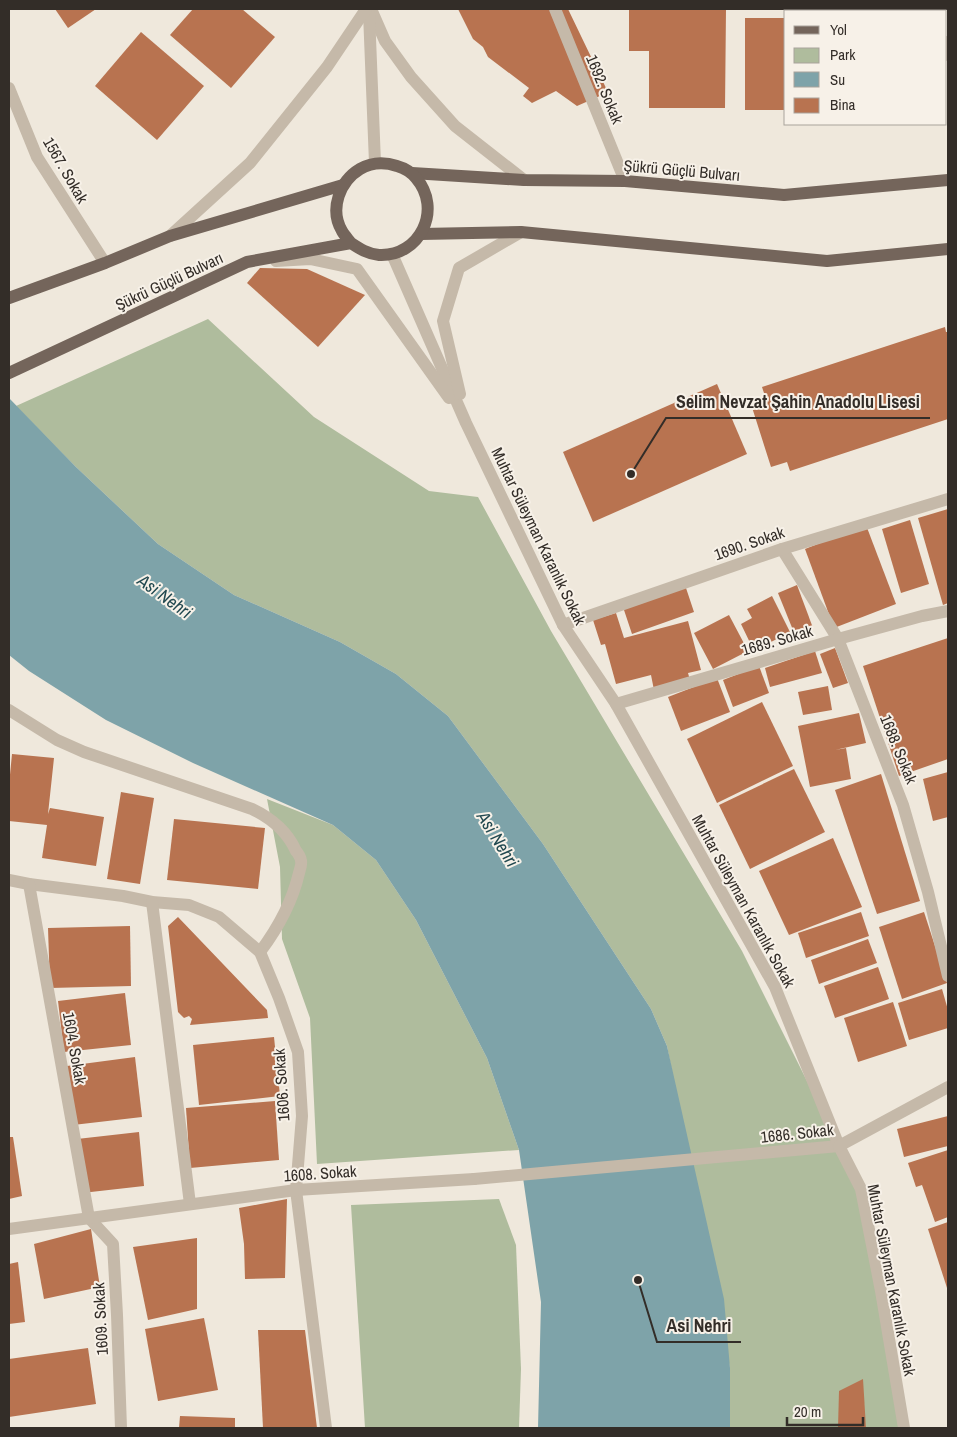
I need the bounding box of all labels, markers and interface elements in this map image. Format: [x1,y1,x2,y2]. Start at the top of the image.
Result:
legend [784,10,947,125]
text: Yol [830,19,847,40]
text: Park [830,44,856,65]
street label: 1692. Sokak [581,51,629,127]
text: Su [830,69,845,90]
text: Bina [830,94,855,115]
street label: 1567. Sokak [38,133,94,207]
street label: Şükrü Güçlü Bulvarı [623,154,741,186]
street label: Şükrü Güçlü Bulvarı [111,246,227,316]
callout: Selim Nevzat Şahin Anadolu Lisesi [666,385,930,418]
text: Selim Nevzat Şahin Anadolu Lisesi [676,389,920,414]
street label: Muhtar Süleyman Karanlık Sokak [486,444,592,629]
street label: 1690. Sokak [711,521,787,565]
water label: Asi Nehri [132,567,197,624]
street label: 1689. Sokak [739,619,816,661]
street label: 1688. Sokak [875,711,923,787]
water label: Asi Nehri [471,805,525,872]
street label: Muhtar Süleyman Karanlık Sokak [687,811,801,992]
street label: 1604. Sokak [58,1010,92,1086]
street label: 1606. Sokak [267,1047,295,1122]
street label: 1686. Sokak [760,1118,835,1148]
street label: 1608. Sokak [283,1159,358,1187]
street label: Muhtar Süleyman Karanlık Sokak [863,1182,921,1378]
street label: 1609. Sokak [87,1282,113,1356]
callout: Asi Nehri [657,1309,741,1342]
text: Asi Nehri [667,1313,731,1338]
scale bar [787,1394,863,1426]
text: 20 m [794,1401,821,1422]

